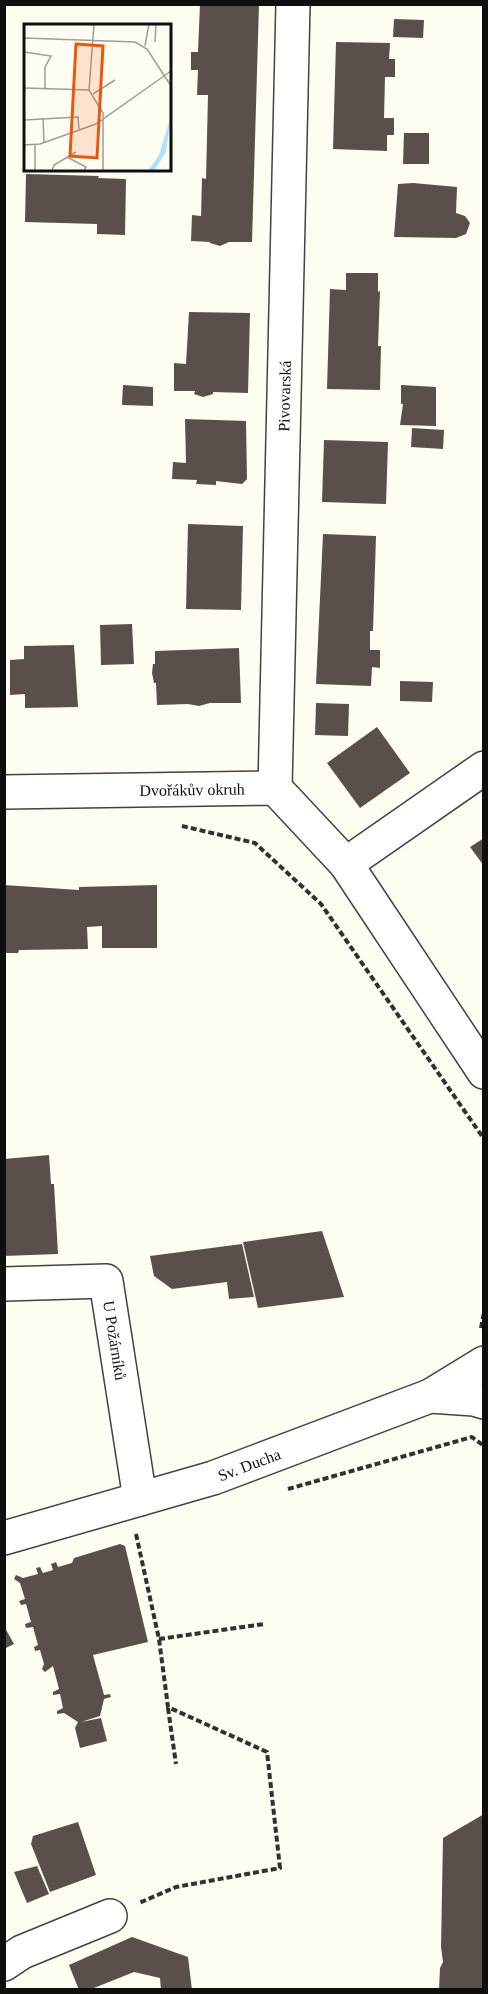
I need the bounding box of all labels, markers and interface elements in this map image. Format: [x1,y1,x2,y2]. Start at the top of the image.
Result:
inset map [24,24,171,171]
street label: Pivovarská [275,360,293,432]
street label: Dvořákův okruh [139,780,245,799]
street label: U Požárníků [101,1299,130,1381]
street label: Sv. Ducha [215,1445,283,1484]

